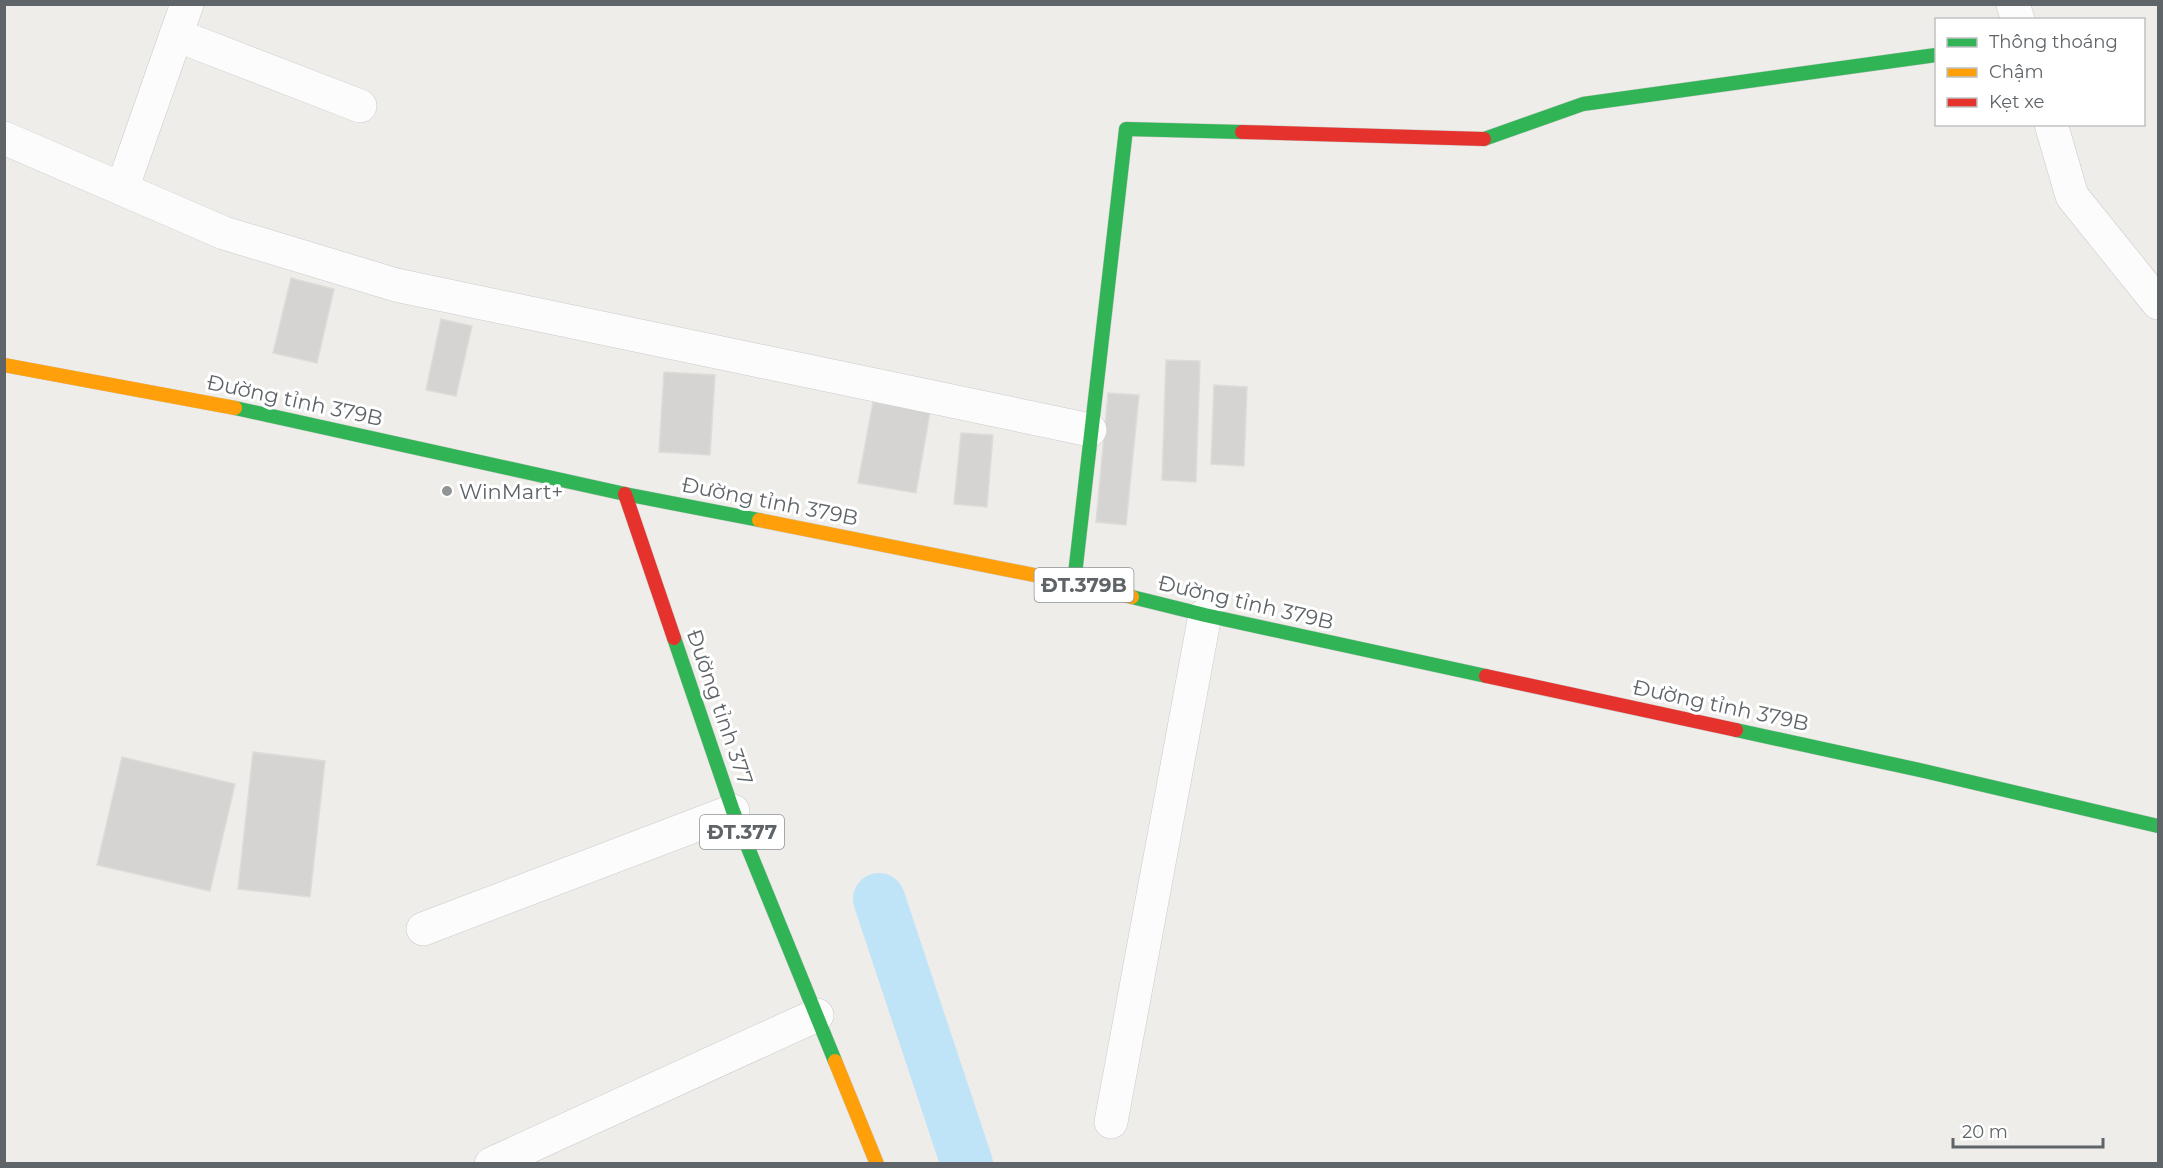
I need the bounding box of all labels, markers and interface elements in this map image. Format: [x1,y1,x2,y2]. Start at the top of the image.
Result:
legend [1935,18,2145,126]
text: Thông thoáng [1989,31,2118,53]
text: Chậm [1989,61,2044,83]
text: Kẹt xe [1989,91,2045,113]
street label: Đường tỉnh 379B [205,369,385,431]
street label: Đường tỉnh 379B [680,472,860,530]
place label: WinMart+ [459,479,563,504]
marker: WinMart+ [440,484,454,498]
road number: ĐT.379B [1034,568,1134,602]
street label: Đường tỉnh 379B [1156,570,1336,634]
street label: Đường tỉnh 377 [682,626,758,788]
street label: Đường tỉnh 379B [1631,674,1811,736]
road number: ĐT.377 [700,815,784,849]
scale bar [1953,1111,2103,1149]
text: 20 m [1962,1121,2008,1143]

